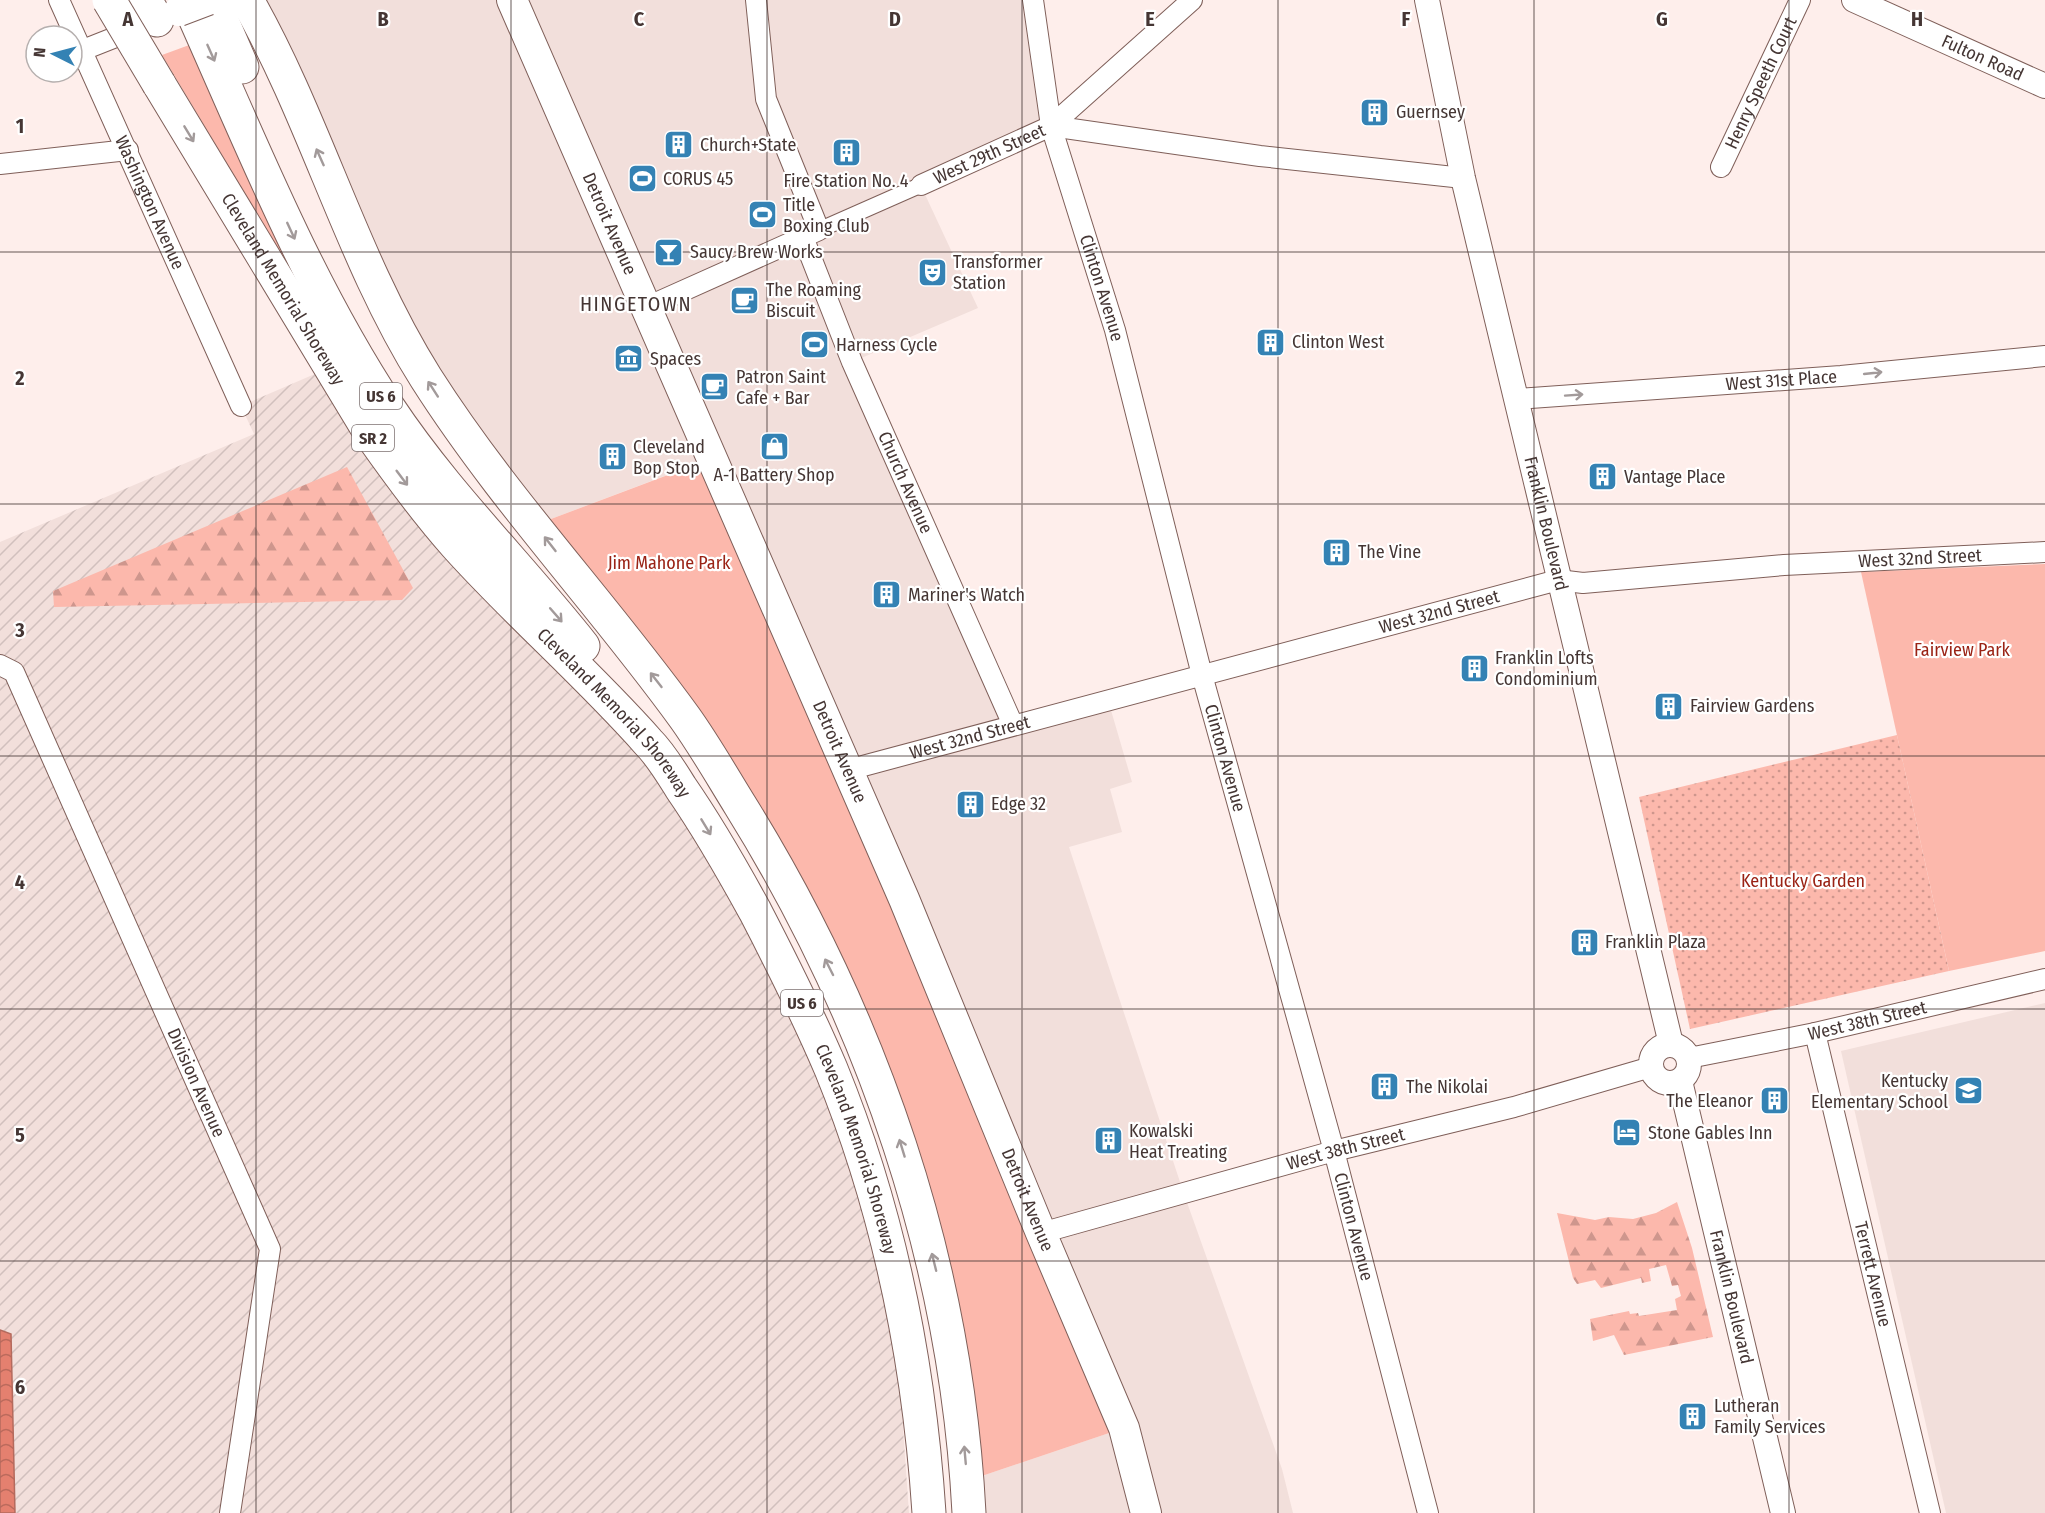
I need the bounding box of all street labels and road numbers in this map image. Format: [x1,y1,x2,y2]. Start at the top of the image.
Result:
street label: Henry Speeth Court [1720,13,1801,153]
street label: Fulton Road [1938,30,2027,86]
street label: West 29th Street [930,119,1049,189]
street label: Washington Avenue [110,132,189,273]
street label: Detroit Avenue [578,169,641,278]
street label: Cleveland Memorial Shoreway [217,189,350,389]
street label: Clinton Avenue [1075,232,1128,344]
street label: West 31st Place [1725,365,1838,395]
road number: US 6 [360,383,402,409]
road number: SR 2 [352,425,394,451]
street label: Church Avenue [873,428,938,537]
street label: Franklin Boulevard [1519,454,1573,593]
street label: West 32nd Street [1858,544,1982,572]
street label: West 32nd Street [1377,585,1502,638]
street label: Cleveland Memorial Shoreway [532,624,695,802]
street label: Detroit Avenue [808,697,872,806]
street label: Clinton Avenue [1200,702,1250,814]
street label: West 32nd Street [907,711,1032,764]
road number: US 6 [781,990,823,1016]
street label: West 38th Street [1806,996,1929,1045]
street label: Division Avenue [162,1025,230,1141]
street label: Cleveland Memorial Shoreway [810,1041,901,1256]
street label: West 38th Street [1284,1123,1407,1175]
street label: Detroit Avenue [997,1145,1059,1255]
street label: Clinton Avenue [1329,1170,1378,1283]
street label: Terrett Avenue [1850,1219,1896,1329]
street label: Franklin Boulevard [1705,1228,1758,1366]

